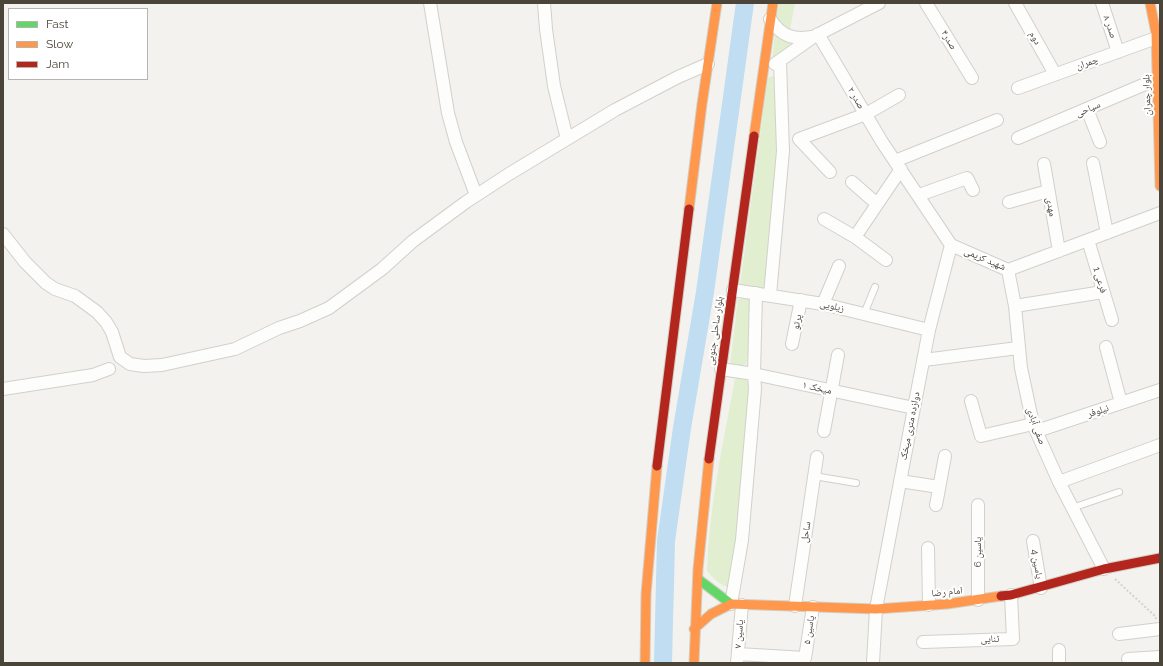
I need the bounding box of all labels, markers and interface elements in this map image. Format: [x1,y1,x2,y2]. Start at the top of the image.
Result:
legend [8,8,148,80]
street label: صدر ۸ [1101,14,1119,40]
text: Fast [46,17,69,31]
street label: صدر۴ [938,28,960,52]
street label: دوم [1026,29,1044,47]
text: Slow [46,37,73,51]
street label: چمران [1074,54,1100,72]
text: Jam [46,57,69,71]
street label: بلوار چمران [1140,74,1154,116]
street label: صدر ۲ [845,85,867,111]
street label: سیاحی [1074,98,1102,120]
street label: مهدی [1043,196,1059,218]
street label: شهید کریمی [962,245,1008,273]
street label: فرعی 1 [1090,265,1110,295]
street label: بلوار ساحلی جنوبی [704,296,726,366]
street label: زیلویی [819,298,845,314]
street label: پرتو [790,313,804,331]
street label: میخک ۱ [801,379,833,397]
street label: دوازده متری میخک [897,391,923,461]
street label: نیلوفر [1086,402,1110,420]
street label: صفی آبادی [1024,406,1048,446]
street label: ساحل [798,521,814,543]
street label: یاسین 6 [972,537,984,567]
street label: یاسین 4 [1028,548,1046,580]
street label: امام رضا [931,584,963,600]
street label: یاسین ۵ [801,615,817,645]
street label: یاسین ۷ [732,619,746,649]
street label: ثنایی [980,633,1000,645]

